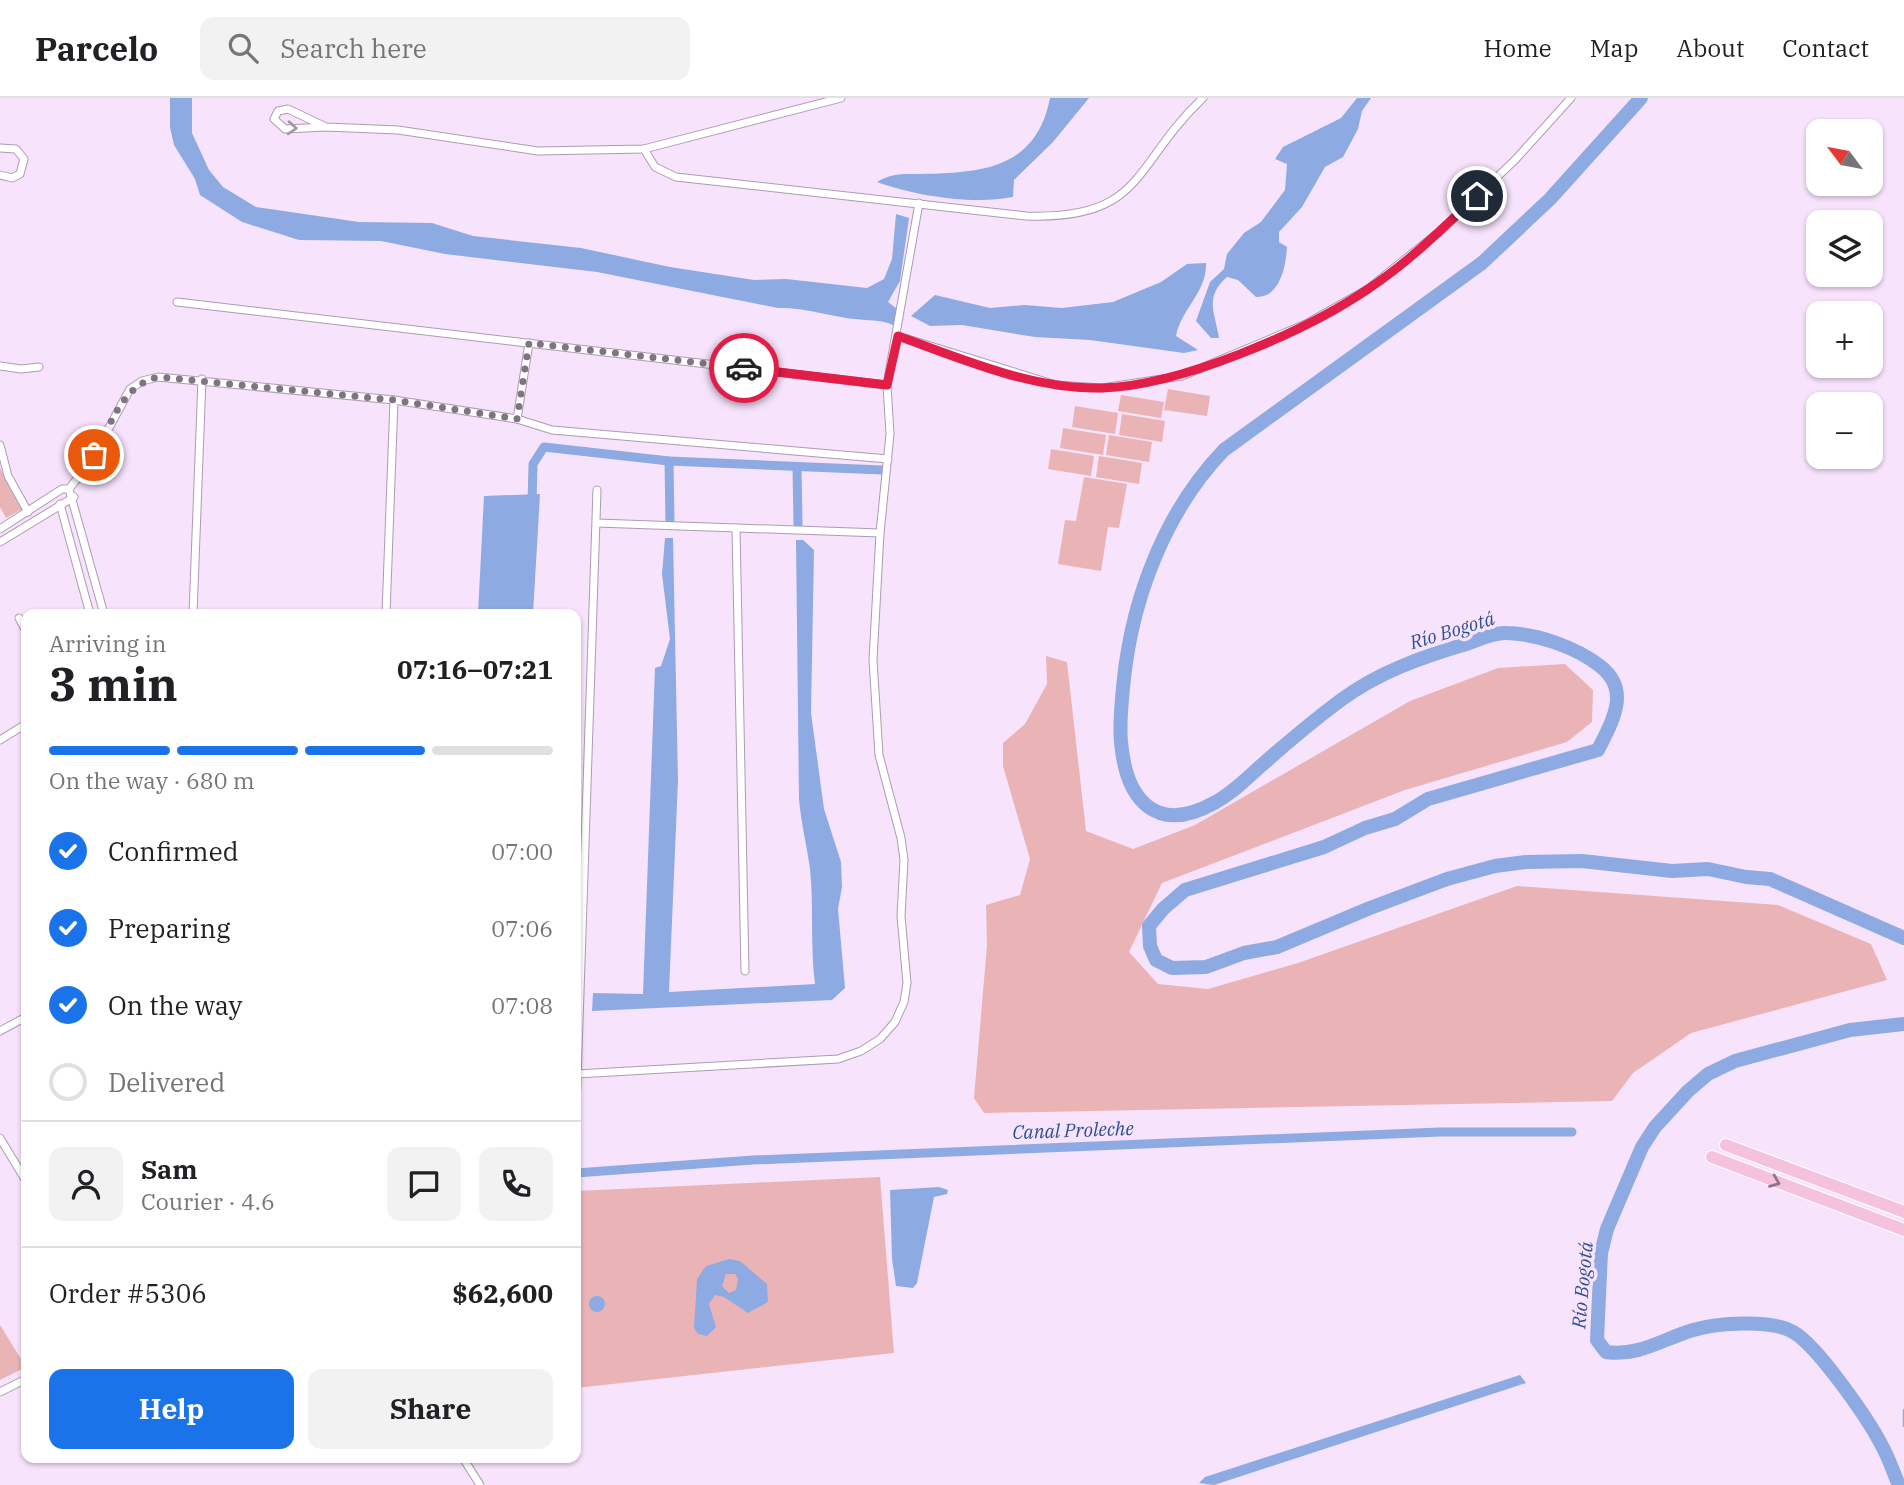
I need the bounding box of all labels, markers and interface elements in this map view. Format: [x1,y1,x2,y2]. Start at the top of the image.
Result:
search box [200,17,690,80]
text: Parcelo [35,27,158,70]
icon: search [224,29,262,67]
text: Search here [280,31,427,65]
text: Home [1484,32,1552,64]
text: Map [1590,32,1638,64]
text: About [1676,32,1744,64]
text: Contact [1782,32,1869,64]
north arrow [1806,119,1883,196]
map controls [1806,119,1883,469]
one-way arrow [286,120,297,135]
pin [1447,166,1507,226]
icon: home [1458,177,1496,215]
button: layers [1806,210,1883,287]
button: + [1806,301,1883,378]
courier [709,333,779,403]
icon: car [725,349,763,387]
button: − [1806,392,1883,469]
pin [64,425,124,485]
icon: bag [75,436,113,474]
water label: Río Bogotá [1406,606,1498,655]
text: Arriving in [49,628,166,658]
text: 07:16–07:21 [397,652,553,686]
text: 3 min [49,654,178,714]
text: On the way · 680 m [49,765,255,795]
icon: check [49,832,87,870]
text: Confirmed [108,834,239,868]
text: 07:00 [491,836,553,866]
icon: check [49,909,87,947]
text: Preparing [108,911,230,945]
text: 07:06 [491,913,553,943]
icon: check [49,986,87,1024]
text: On the way [108,988,242,1022]
text: 07:08 [491,990,553,1020]
text: Delivered [108,1065,225,1099]
water label: Canal Proleche [1012,1116,1135,1144]
button: person [49,1147,123,1221]
button: chat [387,1147,461,1221]
button: phone [479,1147,553,1221]
text: Sam [141,1152,197,1186]
one-way arrow [1768,1173,1780,1187]
text: Courier · 4.6 [141,1186,275,1216]
water label: Río Bogotá [1566,1240,1598,1331]
text: Order #5306 [49,1276,207,1310]
text: $62,600 [452,1276,553,1310]
button: Help [49,1369,294,1449]
button: Share [308,1369,553,1449]

